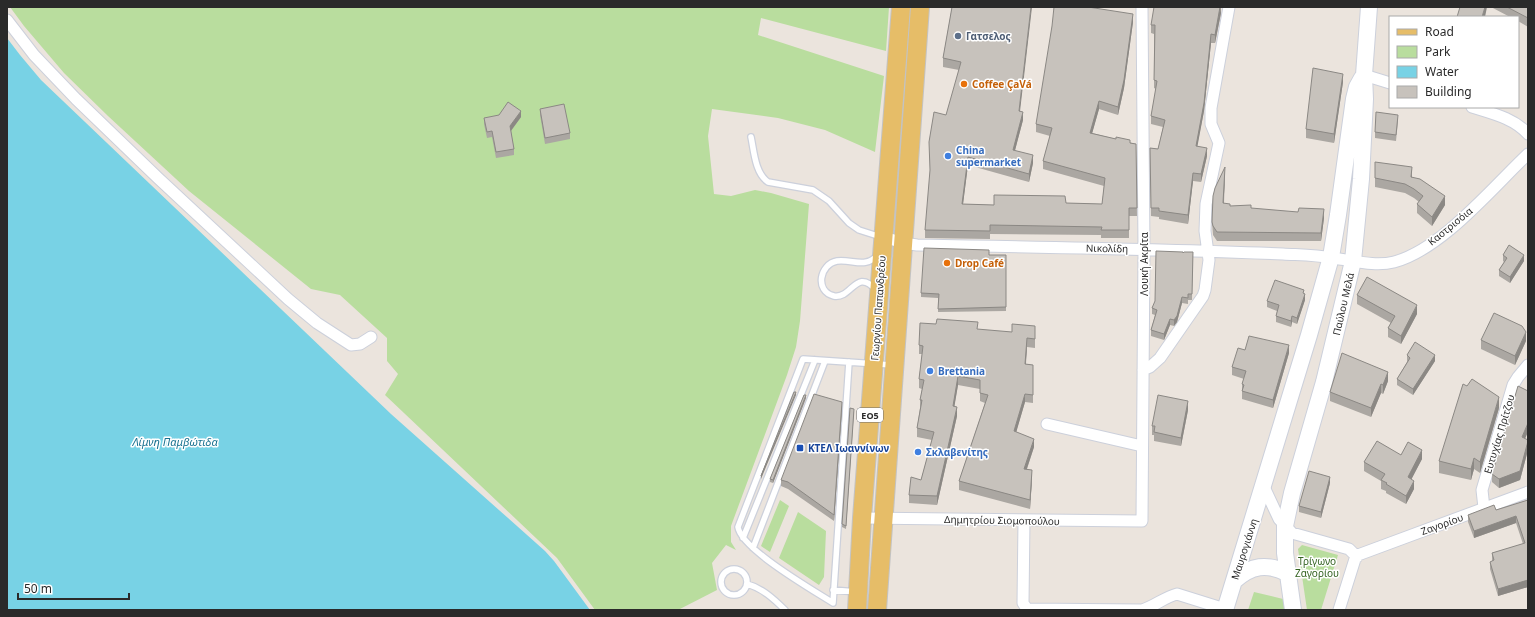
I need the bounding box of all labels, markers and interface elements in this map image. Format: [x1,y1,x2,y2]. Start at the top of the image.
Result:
legend [1389,16,1519,108]
text: Road [1425,23,1454,40]
place label: Γατσελος [966,29,1011,43]
marker: Γατσελος [953,31,963,41]
text: Park [1425,43,1451,60]
text: Water [1425,63,1459,80]
place label: Coffee ÇaVá [972,77,1032,91]
marker: Coffee ÇaVá [959,79,969,89]
text: Building [1425,83,1472,100]
place label: China supermarket [956,143,1022,169]
marker: China supermarket [943,151,953,161]
street label: Καστρισόια [1425,203,1476,248]
street label: Λουκή Ακρίτα [1137,231,1151,296]
street label: Νικολίδη [1086,241,1128,255]
street label: Γεωργίου Παπανδρέου [867,255,889,361]
place label: Drop Café [955,256,1004,270]
marker: Drop Café [942,258,952,268]
street label: Παύλου Μελά [1329,271,1357,337]
place label: Brettania [938,364,985,378]
marker: Brettania [925,366,935,376]
street label: Ευτυχίας Πρίτζου [1480,393,1518,475]
road number: ΕΟ5 [857,408,883,422]
water label: Λίμνη Παμβώτιδα [131,434,218,449]
place label: ΚΤΕΛ Ιωαννίνων [808,441,889,455]
marker: ΚΤΕΛ Ιωαννίνων [795,443,805,453]
place label: Σκλαβενίτης [926,445,988,459]
marker: Σκλαβενίτης [913,447,923,457]
street label: Ζαγορίου [1419,510,1465,538]
street label: Δημητρίου Σιομοπούλου [944,512,1060,528]
street label: Μαυρογιάννη [1227,516,1261,582]
park label: Τρίγωνο Ζαγορίου [1295,554,1339,580]
scale bar [18,575,129,601]
text: 50 m [24,580,52,597]

